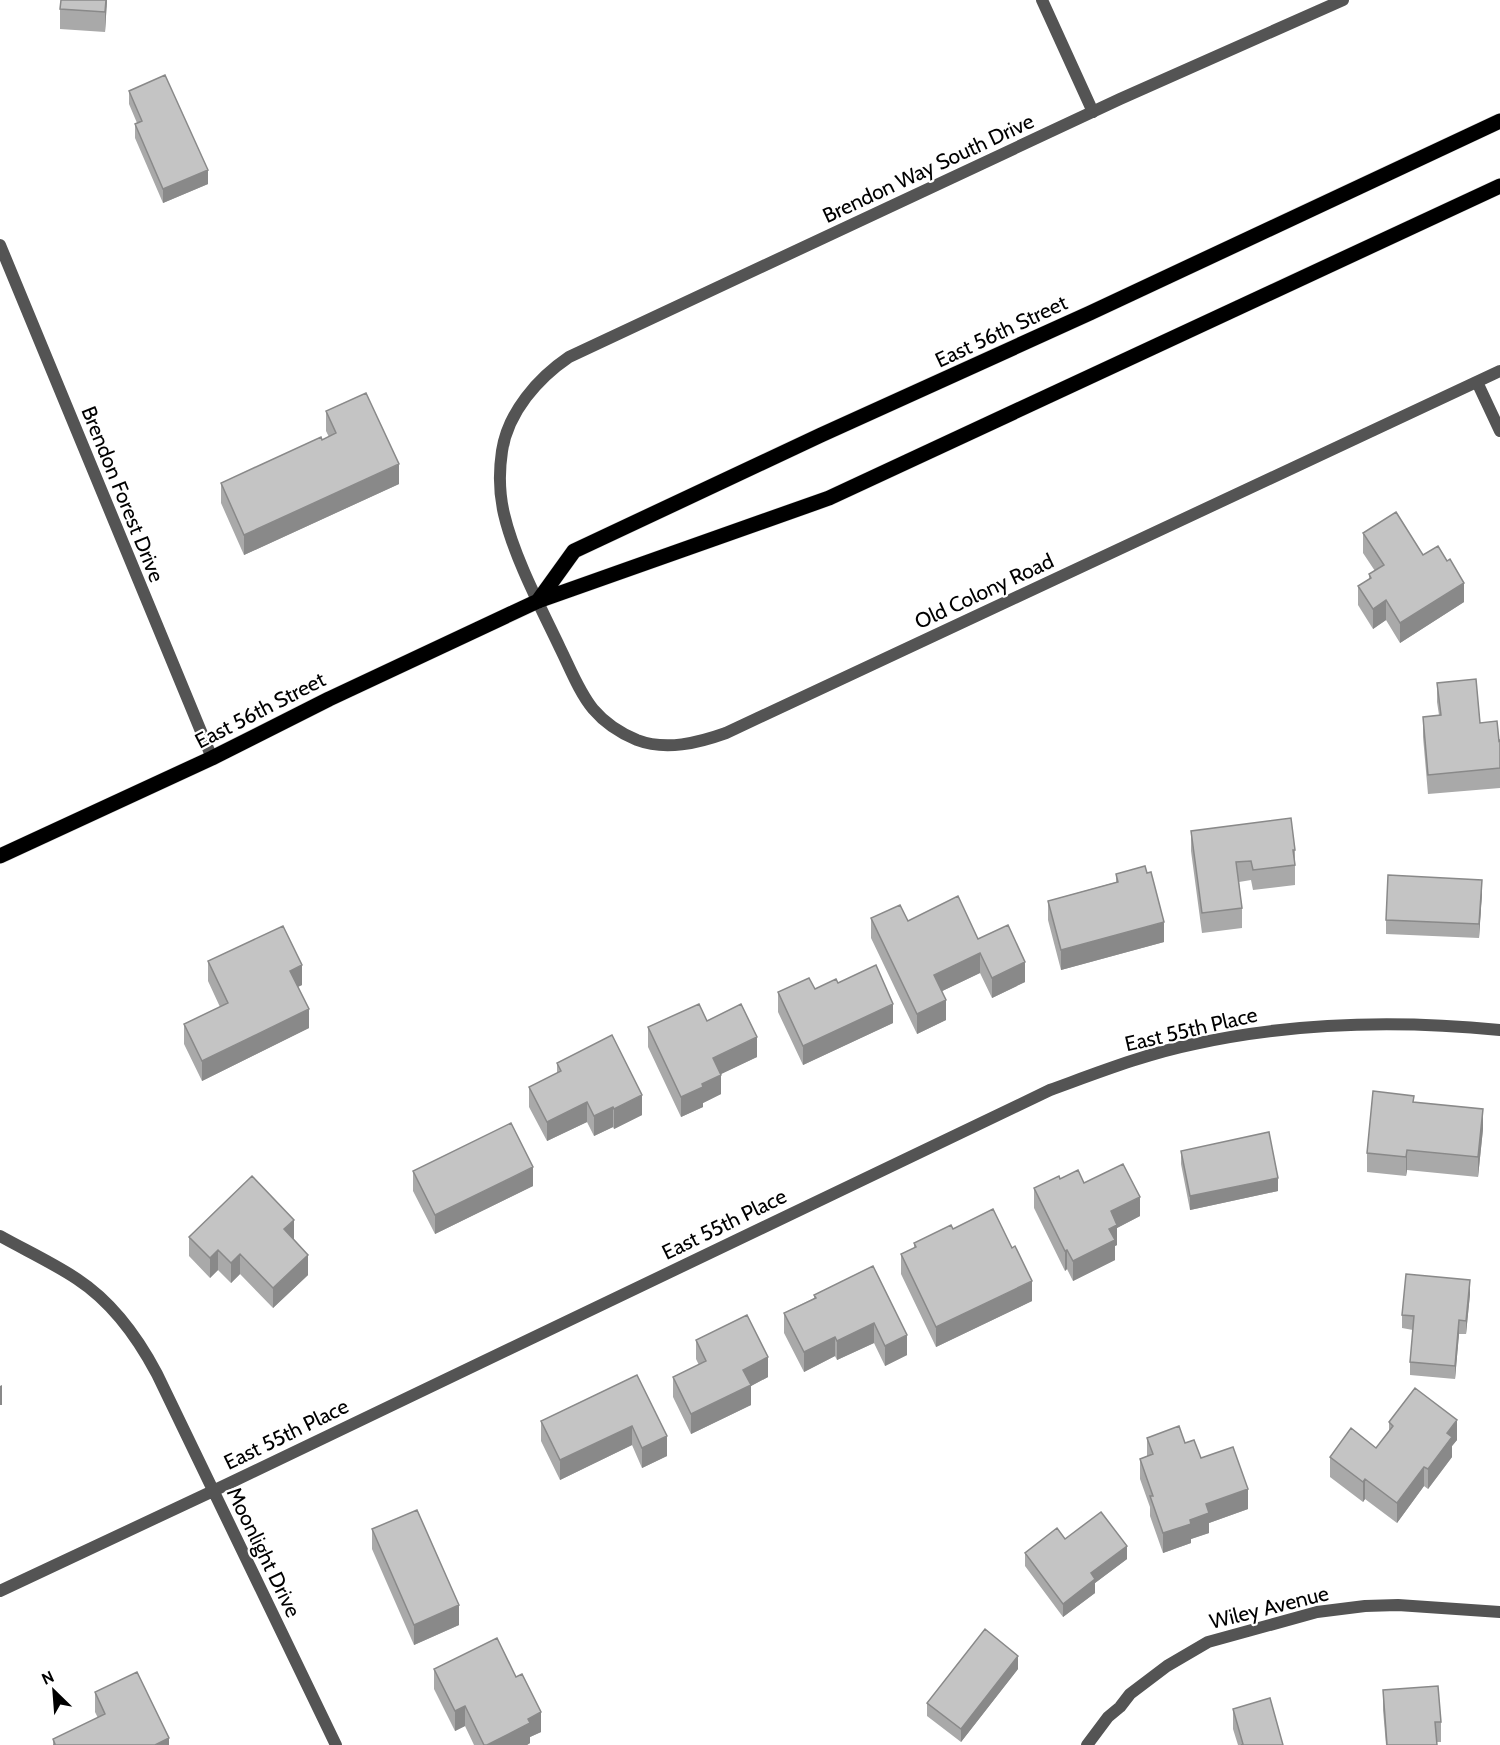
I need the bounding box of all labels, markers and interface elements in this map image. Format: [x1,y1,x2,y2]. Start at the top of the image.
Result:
street label: Brendon Way South Drive [818,108,1038,228]
street label: East 56th Street [931,290,1071,372]
street label: Brendon Forest Drive [76,403,170,586]
street label: Old Colony Road [911,548,1057,634]
street label: East 56th Street [191,666,329,754]
street label: East 55th Place [1122,1002,1260,1056]
street label: East 55th Place [658,1183,790,1265]
street label: East 55th Place [220,1393,352,1475]
street label: Moonlight Drive [222,1483,306,1621]
street label: Wiley Avenue [1207,1580,1331,1634]
north arrow [24,1661,84,1721]
text: N [39,1667,57,1689]

